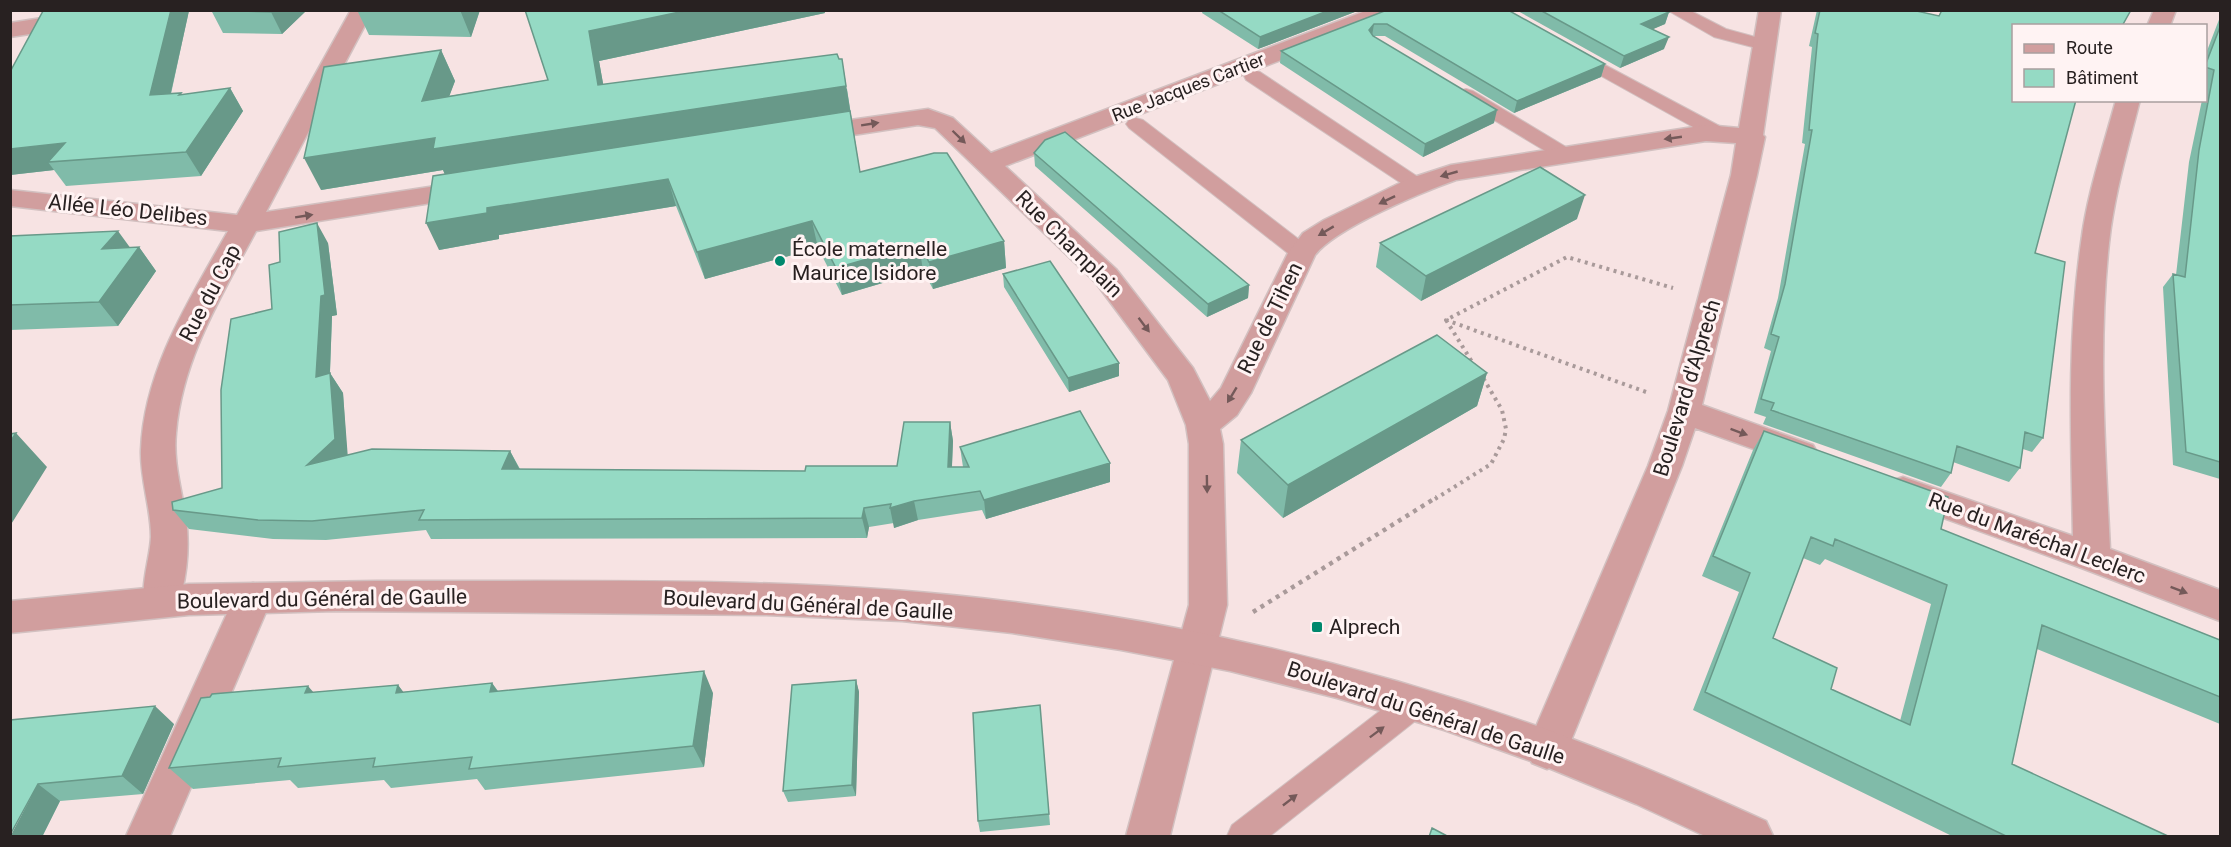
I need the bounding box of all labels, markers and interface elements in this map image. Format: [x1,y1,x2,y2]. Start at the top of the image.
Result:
legend [2012,24,2207,102]
text: Route [2066,37,2113,58]
street label: Rue Jacques Cartier [1109,48,1267,126]
text: Bâtiment [2066,67,2139,88]
one-way arrow [861,119,880,128]
one-way arrow [951,130,966,144]
one-way arrow [1663,134,1682,143]
one-way arrow [1440,170,1458,179]
street label: Rue Champlain [1011,186,1127,302]
street label: Allée Léo Delibes [47,190,209,230]
one-way arrow [1378,196,1395,205]
one-way arrow [295,211,314,220]
one-way arrow [1318,226,1334,237]
place label: École maternelle Maurice Isidore [792,237,947,285]
street label: Rue du Cap [174,240,246,346]
marker: École maternelle Maurice Isidore [773,254,787,268]
street label: Rue de Tihen [1233,259,1307,377]
street label: Boulevard d'Alprech [1649,297,1725,479]
one-way arrow [1138,317,1151,333]
one-way arrow [1227,387,1238,403]
one-way arrow [1730,427,1748,437]
one-way arrow [1202,474,1212,493]
street label: Rue du Maréchal Leclerc [1925,488,2149,588]
street label: Boulevard du Général de Gaulle [177,584,467,614]
street label: Boulevard du Général de Gaulle [662,585,954,625]
one-way arrow [2171,585,2189,595]
place label: Alprech [1329,615,1400,639]
marker: Alprech [1310,620,1324,634]
street label: Boulevard du Général de Gaulle [1284,657,1568,769]
one-way arrow [1368,726,1384,738]
one-way arrow [1283,795,1298,807]

